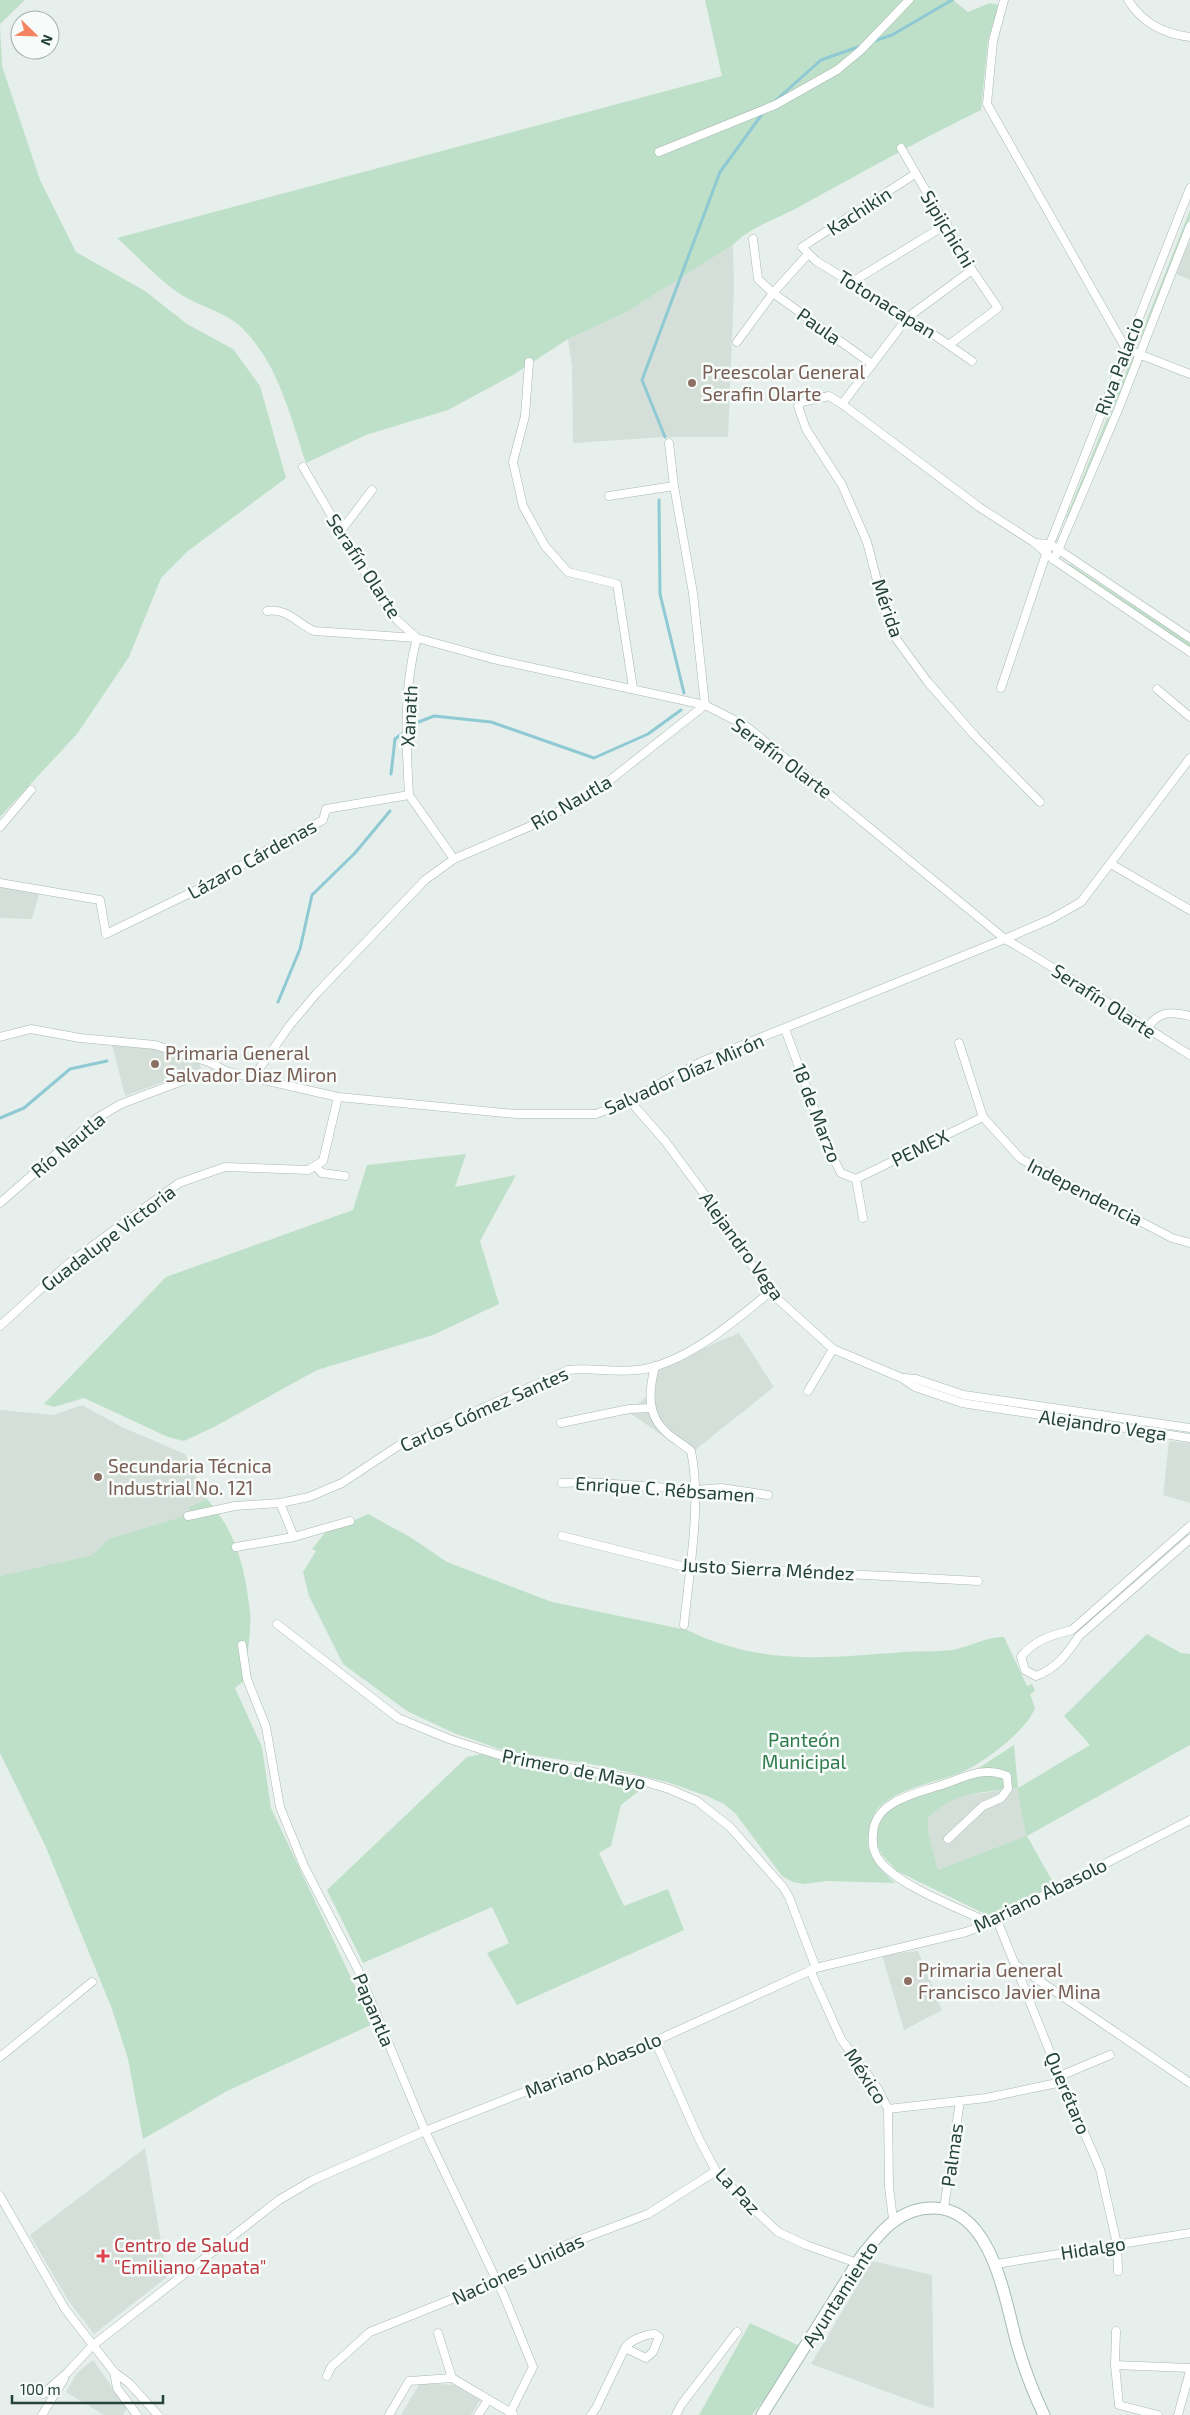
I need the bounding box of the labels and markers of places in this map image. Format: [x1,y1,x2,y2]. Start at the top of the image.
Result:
place label: Preescolar General Serafin Olarte [702,360,866,405]
marker: Preescolar General Serafin Olarte [686,377,698,389]
place label: Primaria General Salvador Diaz Miron [165,1041,337,1086]
marker: Primaria General Salvador Diaz Miron [149,1058,161,1070]
place label: Secundaria Técnica Industrial No. 121 [108,1454,272,1499]
marker: Secundaria Técnica Industrial No. 121 [92,1471,104,1483]
place label: Primaria General Francisco Javier Mina [918,1958,1101,2003]
marker: Primaria General Francisco Javier Mina [902,1975,914,1987]
place label: Centro de Salud "Emiliano Zapata" [114,2233,266,2278]
marker: Centro de Salud "Emiliano Zapata" [96,2249,110,2263]

